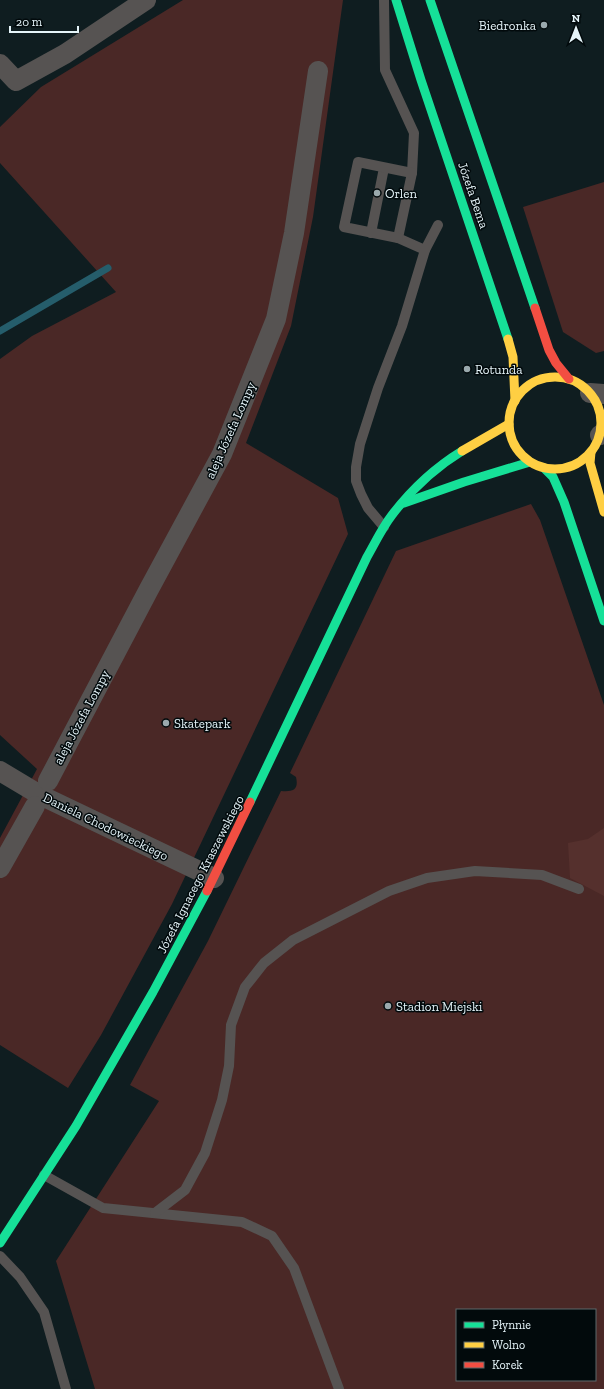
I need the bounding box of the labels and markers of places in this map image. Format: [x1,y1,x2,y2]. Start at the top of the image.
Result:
place label: Biedronka [479,18,537,33]
marker: Biedronka [539,20,549,30]
place label: Orlen [385,186,417,201]
marker: Orlen [372,188,382,198]
place label: Rotunda [475,362,523,377]
marker: Rotunda [462,364,472,374]
place label: Skatepark [174,716,231,731]
marker: Skatepark [161,718,171,728]
place label: Stadion Miejski [396,999,483,1015]
marker: Stadion Miejski [383,1001,393,1011]

